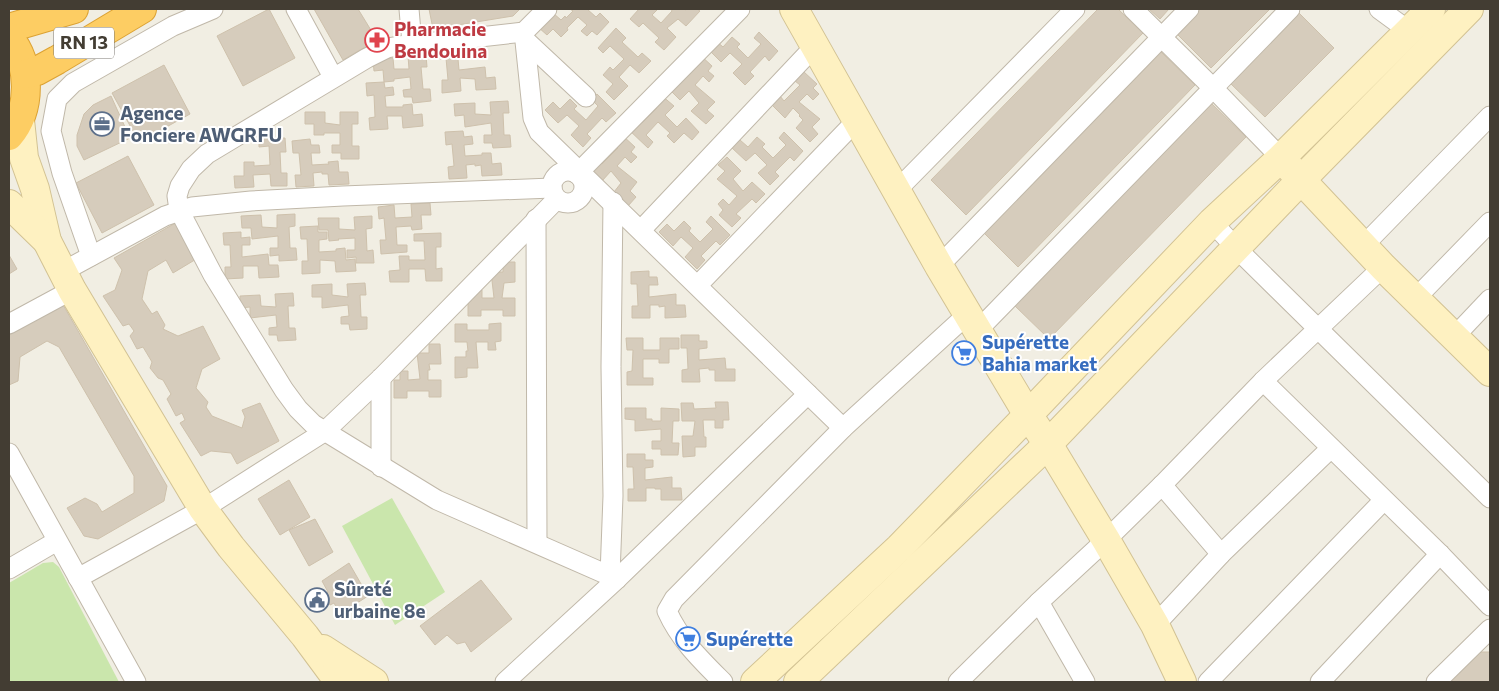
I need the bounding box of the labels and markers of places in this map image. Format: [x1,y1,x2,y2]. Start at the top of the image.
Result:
place label: Pharmacie Bendouina [394,17,487,62]
pharmacy icon: Pharmacie Bendouina [364,27,390,53]
place label: Agence Fonciere AWGRFU [120,101,282,146]
office icon: Agence Fonciere AWGRFU [89,111,115,137]
place label: Supérette Bahia market [982,330,1097,375]
supermarket icon: Supérette Bahia market [951,340,977,366]
place label: Sûreté urbaine 8e [334,577,426,622]
public building icon: Sûreté urbaine 8e [304,587,330,613]
supermarket icon: Supérette [675,626,701,652]
place label: Supérette [706,627,793,650]

